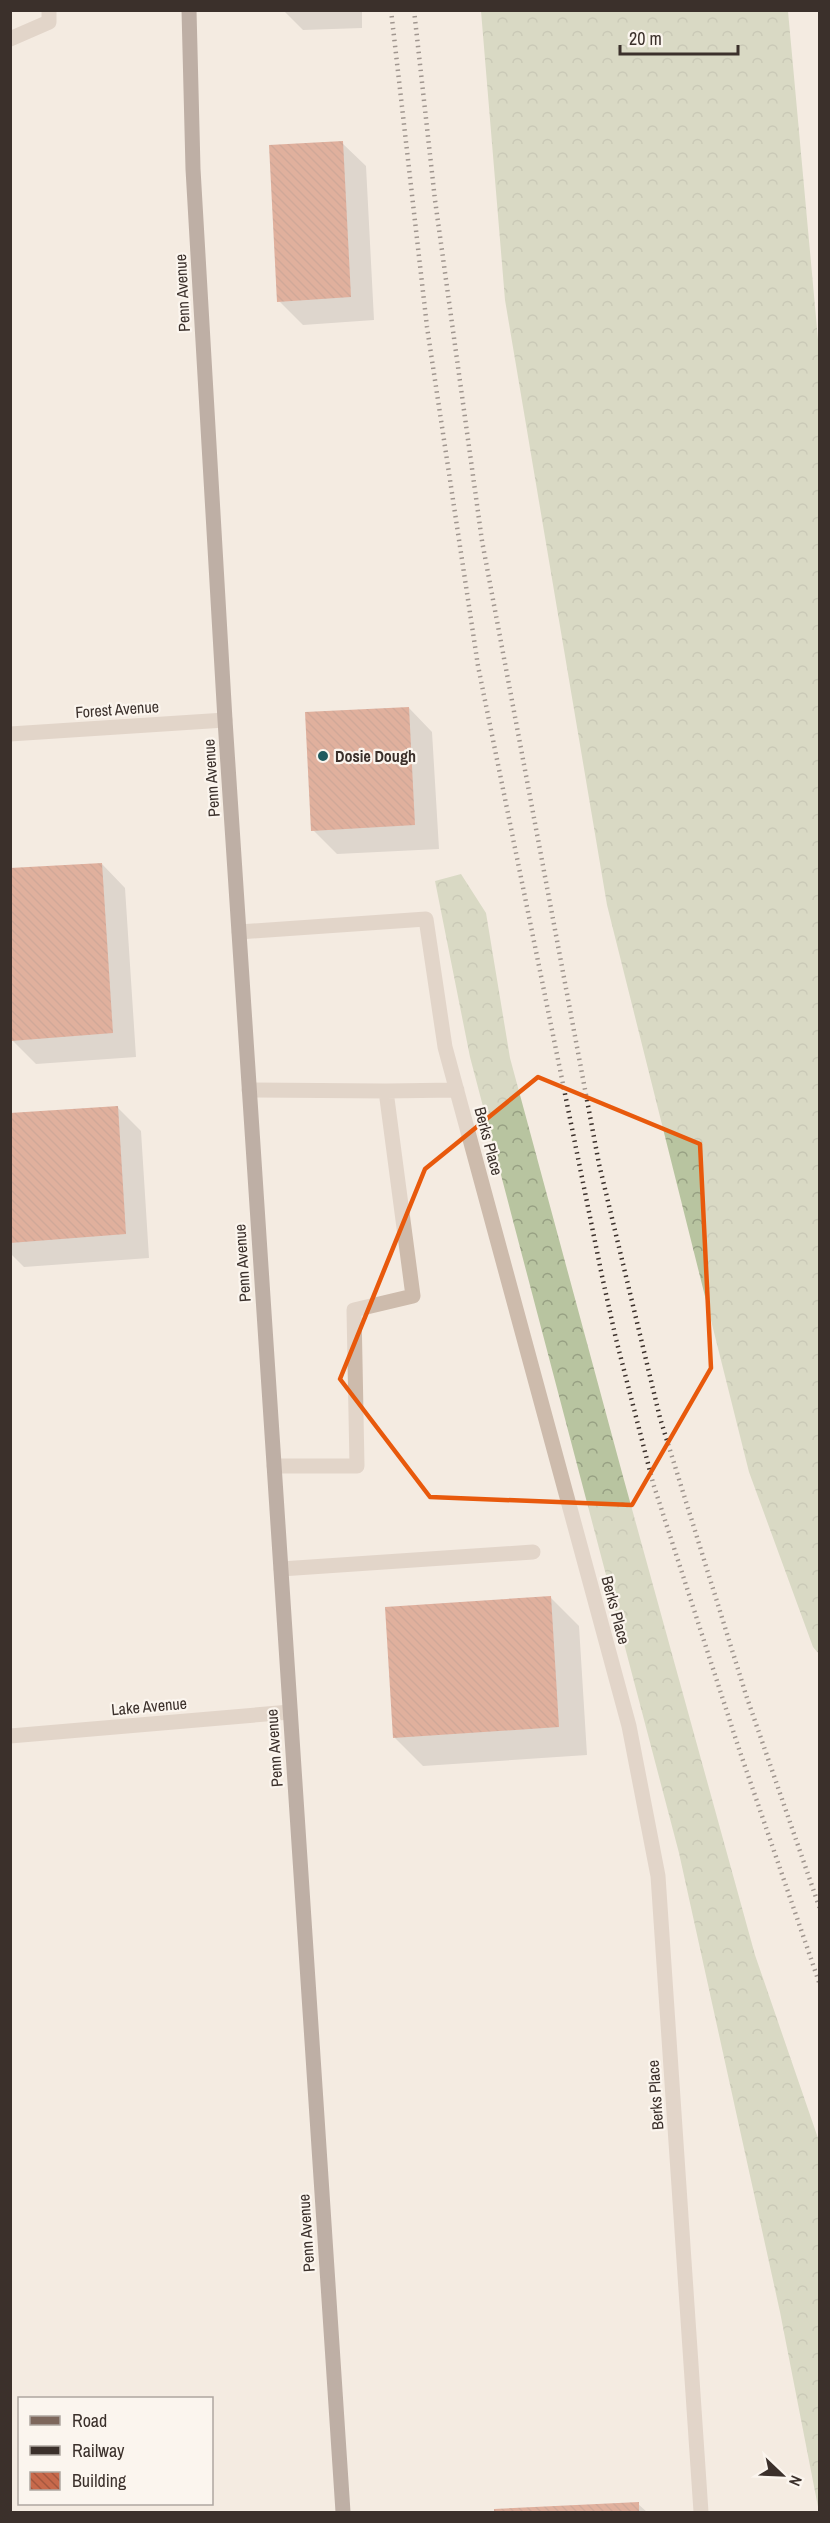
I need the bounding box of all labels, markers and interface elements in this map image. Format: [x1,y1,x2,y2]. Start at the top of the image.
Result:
scale bar [620,18,738,56]
text: 20 m [629,26,662,51]
street label: Penn Avenue [169,254,195,332]
street label: Forest Avenue [74,695,160,723]
street label: Penn Avenue [197,738,225,818]
place label: Dosie Dough [335,745,416,767]
marker: Dosie Dough [316,749,330,763]
street label: Berks Place [469,1104,509,1178]
street label: Penn Avenue [228,1223,256,1303]
street label: Berks Place [596,1573,636,1647]
street label: Lake Avenue [110,1692,188,1720]
street label: Penn Avenue [260,1708,288,1788]
street label: Berks Place [642,2059,668,2131]
street label: Penn Avenue [292,2193,320,2273]
legend [18,2397,213,2505]
text: Road [72,2408,107,2433]
text: Railway [72,2438,125,2463]
north arrow [752,2445,812,2505]
text: Building [72,2468,127,2493]
text: N [784,2472,808,2490]

